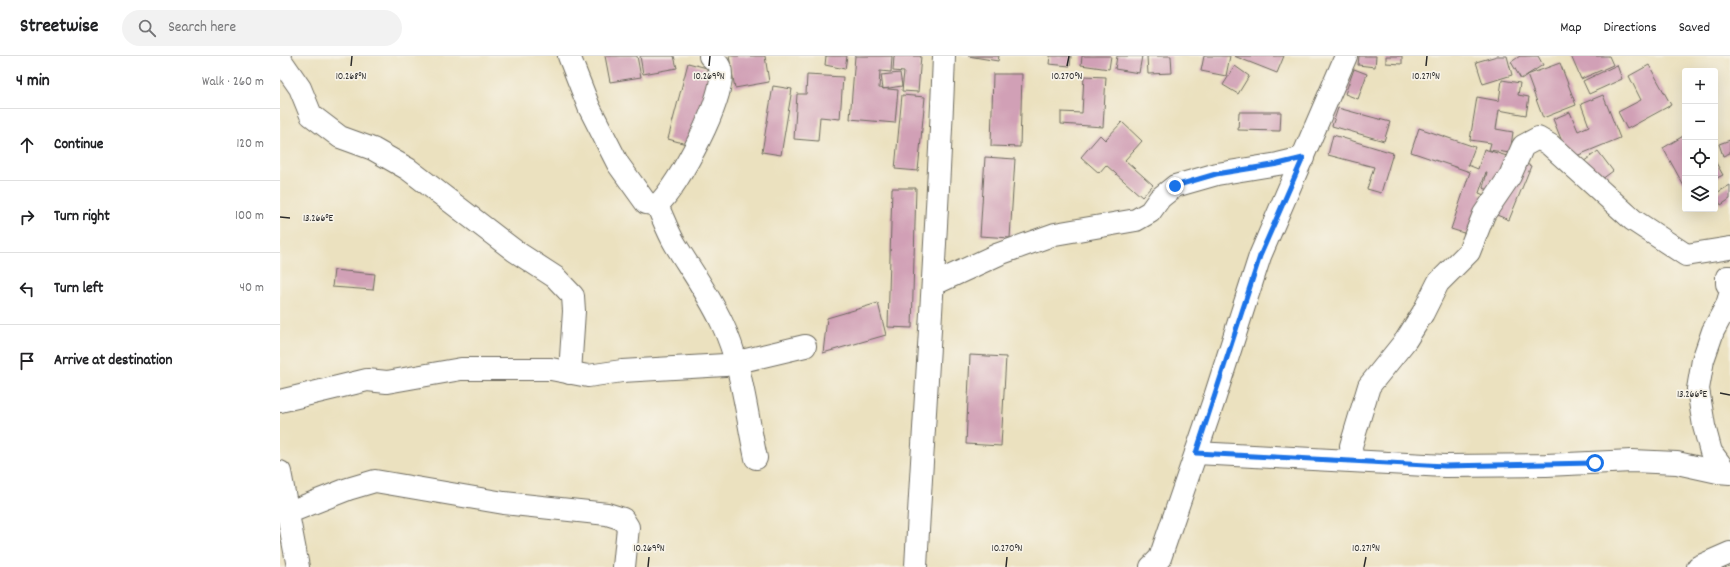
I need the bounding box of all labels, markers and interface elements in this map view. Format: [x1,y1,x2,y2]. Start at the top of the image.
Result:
search box [122,10,402,46]
text: Streetwise [20,14,98,41]
icon: search [136,17,158,39]
text: Search here [168,17,236,39]
text: Map [1560,18,1582,38]
text: Directions [1604,18,1657,38]
text: Saved [1679,18,1710,38]
map controls [1682,68,1718,212]
button: + [1682,68,1718,104]
text: 4 min [16,70,50,94]
text: 10.268°N [336,70,366,84]
text: 10.269°N [693,70,725,84]
text: 10.270°N [1051,70,1083,84]
text: 10.271°N [1412,70,1440,84]
text: Walk · 260 m [202,73,264,92]
button: − [1682,104,1718,140]
icon: ahead [16,134,38,156]
text: Continue [54,134,103,156]
text: 120 m [236,135,264,154]
button: locate [1682,140,1718,176]
button: layers [1682,176,1718,212]
route end [1166,177,1184,195]
icon: right [16,206,38,228]
text: Turn right [54,206,110,228]
text: 100 m [235,207,264,226]
text: 13.266°E [303,212,334,226]
icon: left [16,278,38,300]
text: Turn left [54,278,103,300]
text: 40 m [240,279,264,298]
icon: arrive [16,350,38,372]
text: Arrive at destination [54,350,172,372]
text: 13.266°E [1677,388,1708,402]
route start [1586,454,1604,472]
text: 10.269°N [633,542,665,556]
text: 10.270°N [991,542,1023,556]
text: 10.271°N [1352,542,1380,556]

